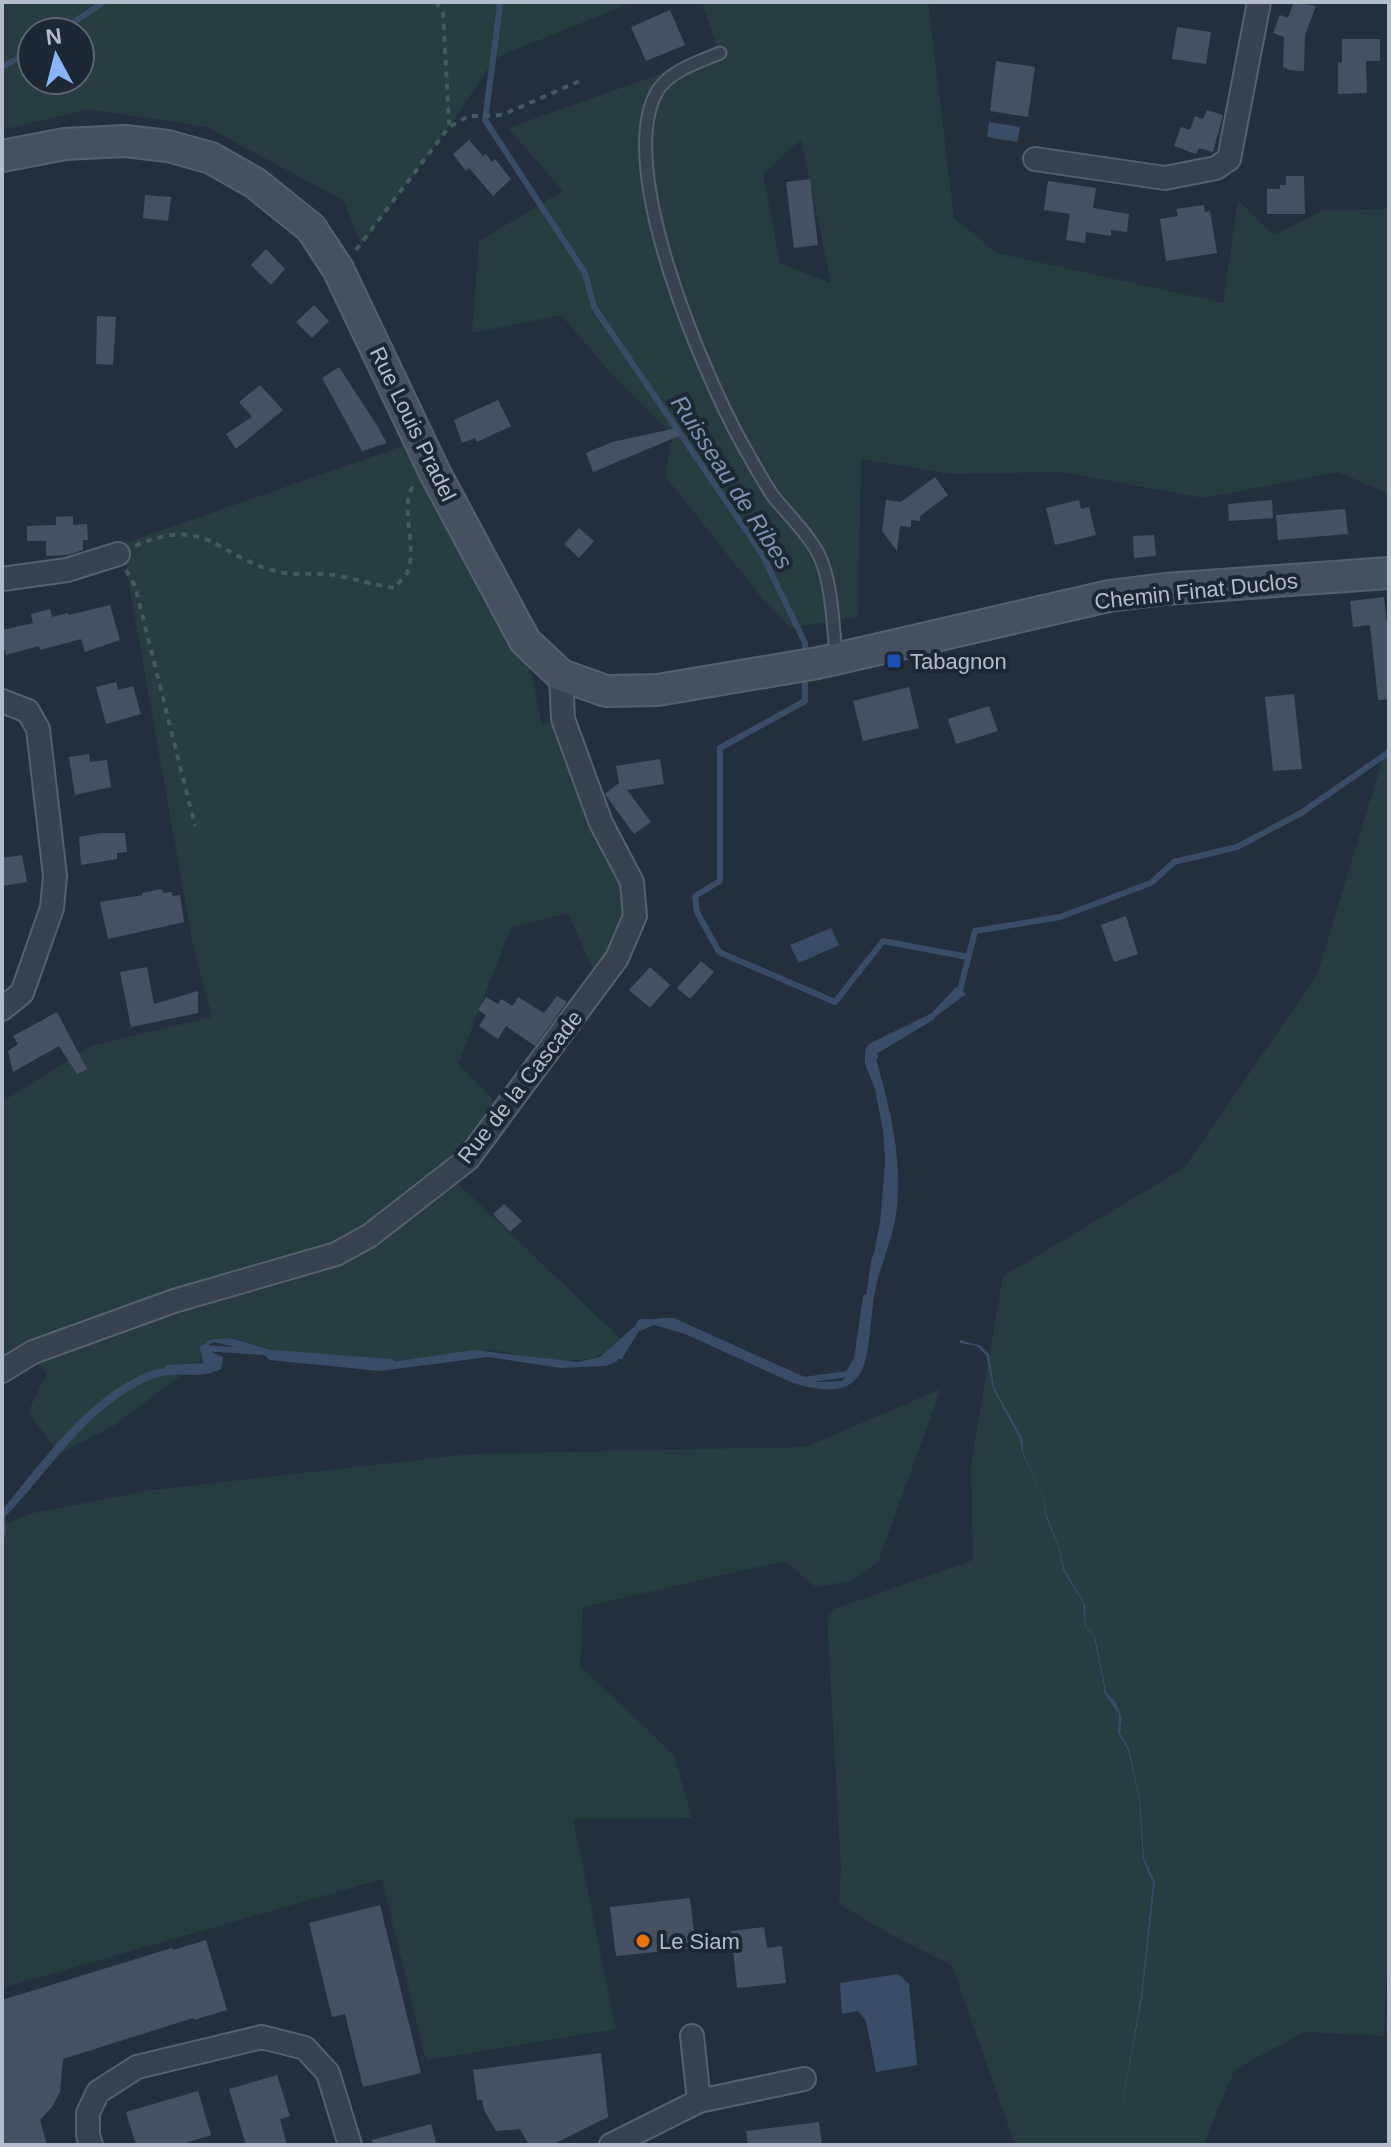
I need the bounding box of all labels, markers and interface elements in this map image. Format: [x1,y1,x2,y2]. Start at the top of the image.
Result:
north arrow [16,16,96,96]
text: N [44,23,63,50]
street label: Rue Louis Pradel [365,343,461,505]
water label: Ruisseau de Ribes [666,390,798,574]
street label: Chemin Finat Duclos [1093,568,1299,614]
place label: Tabagnon [910,649,1007,674]
marker: Tabagnon [885,652,903,670]
street label: Rue de la Cascade [453,1006,587,1168]
place label: Le Siam [659,1929,740,1954]
marker: Le Siam [634,1932,652,1950]

